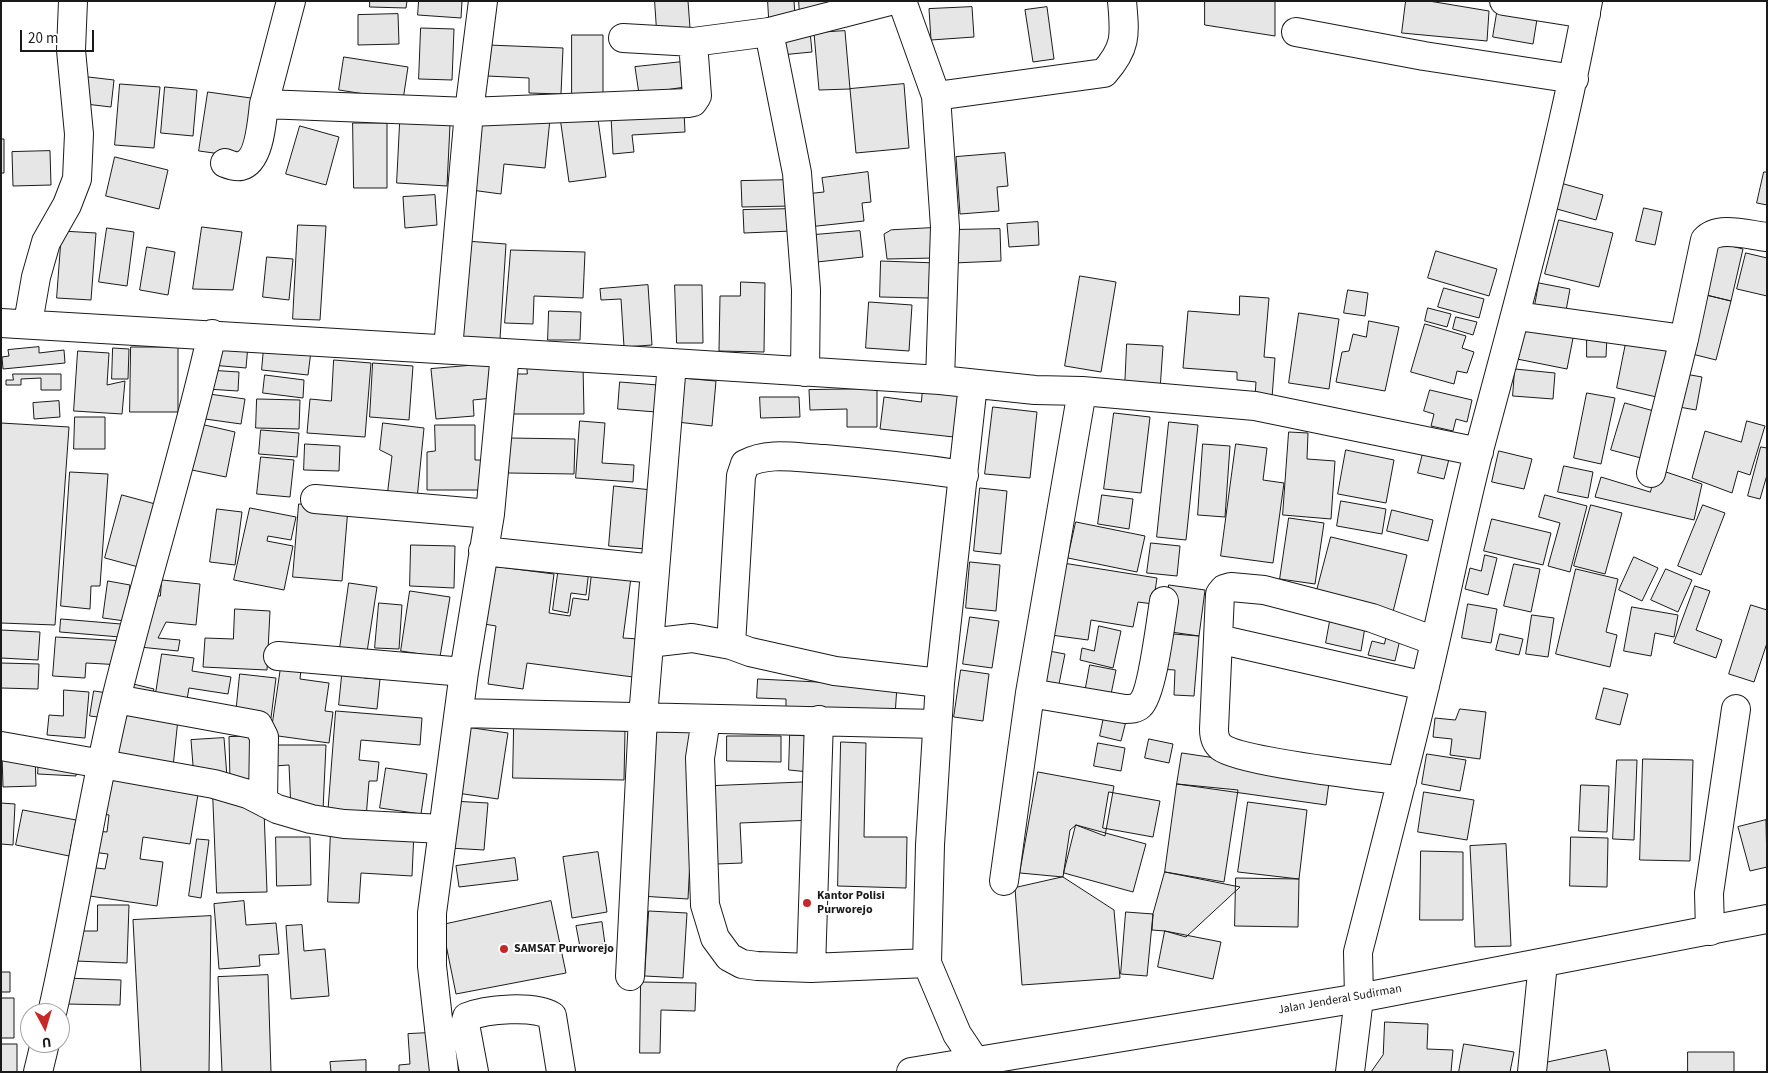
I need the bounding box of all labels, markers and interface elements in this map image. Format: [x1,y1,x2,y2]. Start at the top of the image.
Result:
scale bar [22,20,96,52]
text: 20 m [28,28,58,49]
place label: Kantor Polisi Purworejo [817,889,885,917]
marker: Kantor Polisi Purworejo [801,897,813,909]
place label: SAMSAT Purworejo [514,942,614,956]
marker: SAMSAT Purworejo [498,943,510,955]
street label: Jalan Jenderal Sudirman [1277,982,1403,1018]
north arrow [20,1003,70,1053]
text: U [41,1031,52,1052]

